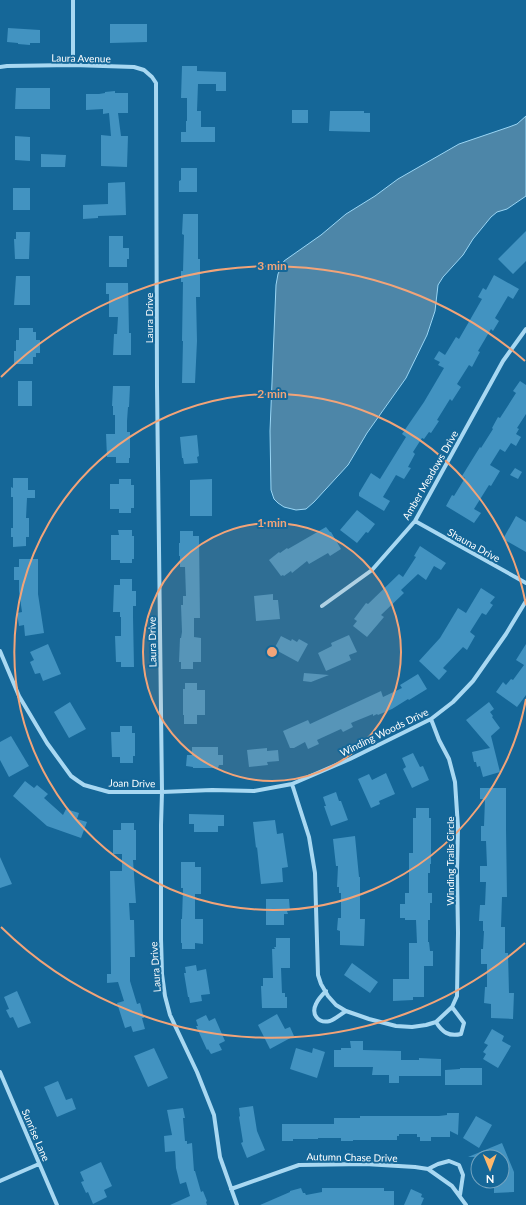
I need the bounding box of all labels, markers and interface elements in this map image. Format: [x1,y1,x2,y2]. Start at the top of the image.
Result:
street label: Laura Avenue [51,51,111,65]
text: 3 min [257,258,287,273]
street label: Laura Drive [143,293,155,343]
text: 2 min [257,386,287,401]
street label: Amber Meadows Drive [400,428,460,522]
text: 1 min [257,515,287,530]
street label: Shauna Drive [446,526,502,564]
street label: Laura Drive [146,617,158,667]
centre of rings [265,645,279,659]
street label: Winding Woods Drive [338,705,430,759]
street label: Joan Drive [109,777,155,789]
street label: Winding Trails Circle [444,816,456,906]
street label: Laura Drive [147,941,163,993]
street label: Sunrise Lane [20,1107,52,1163]
north arrow [470,1149,510,1189]
street label: Autumn Chase Drive [306,1150,398,1164]
text: N [486,1173,495,1186]

